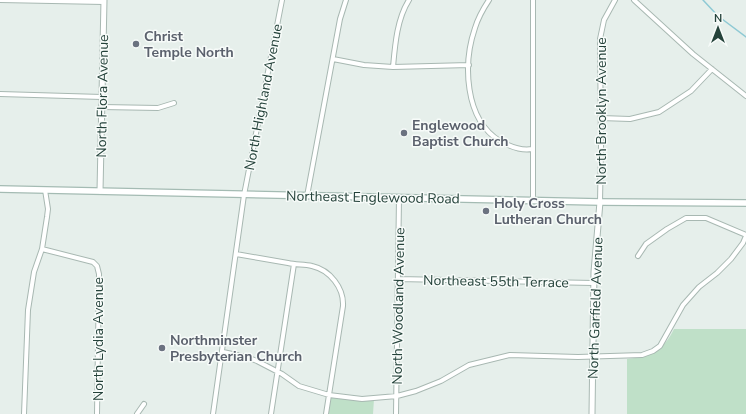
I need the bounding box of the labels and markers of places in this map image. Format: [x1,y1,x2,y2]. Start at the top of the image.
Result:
place label: Christ Temple North [144,27,234,62]
marker: Christ Temple North [131,39,141,49]
place label: Englewood Baptist Church [412,116,508,151]
marker: Englewood Baptist Church [399,128,409,138]
place label: Holy Cross Lutheran Church [494,194,602,229]
marker: Holy Cross Lutheran Church [481,206,491,216]
place label: Northminster Presbyterian Church [170,331,302,366]
marker: Northminster Presbyterian Church [157,343,167,353]

